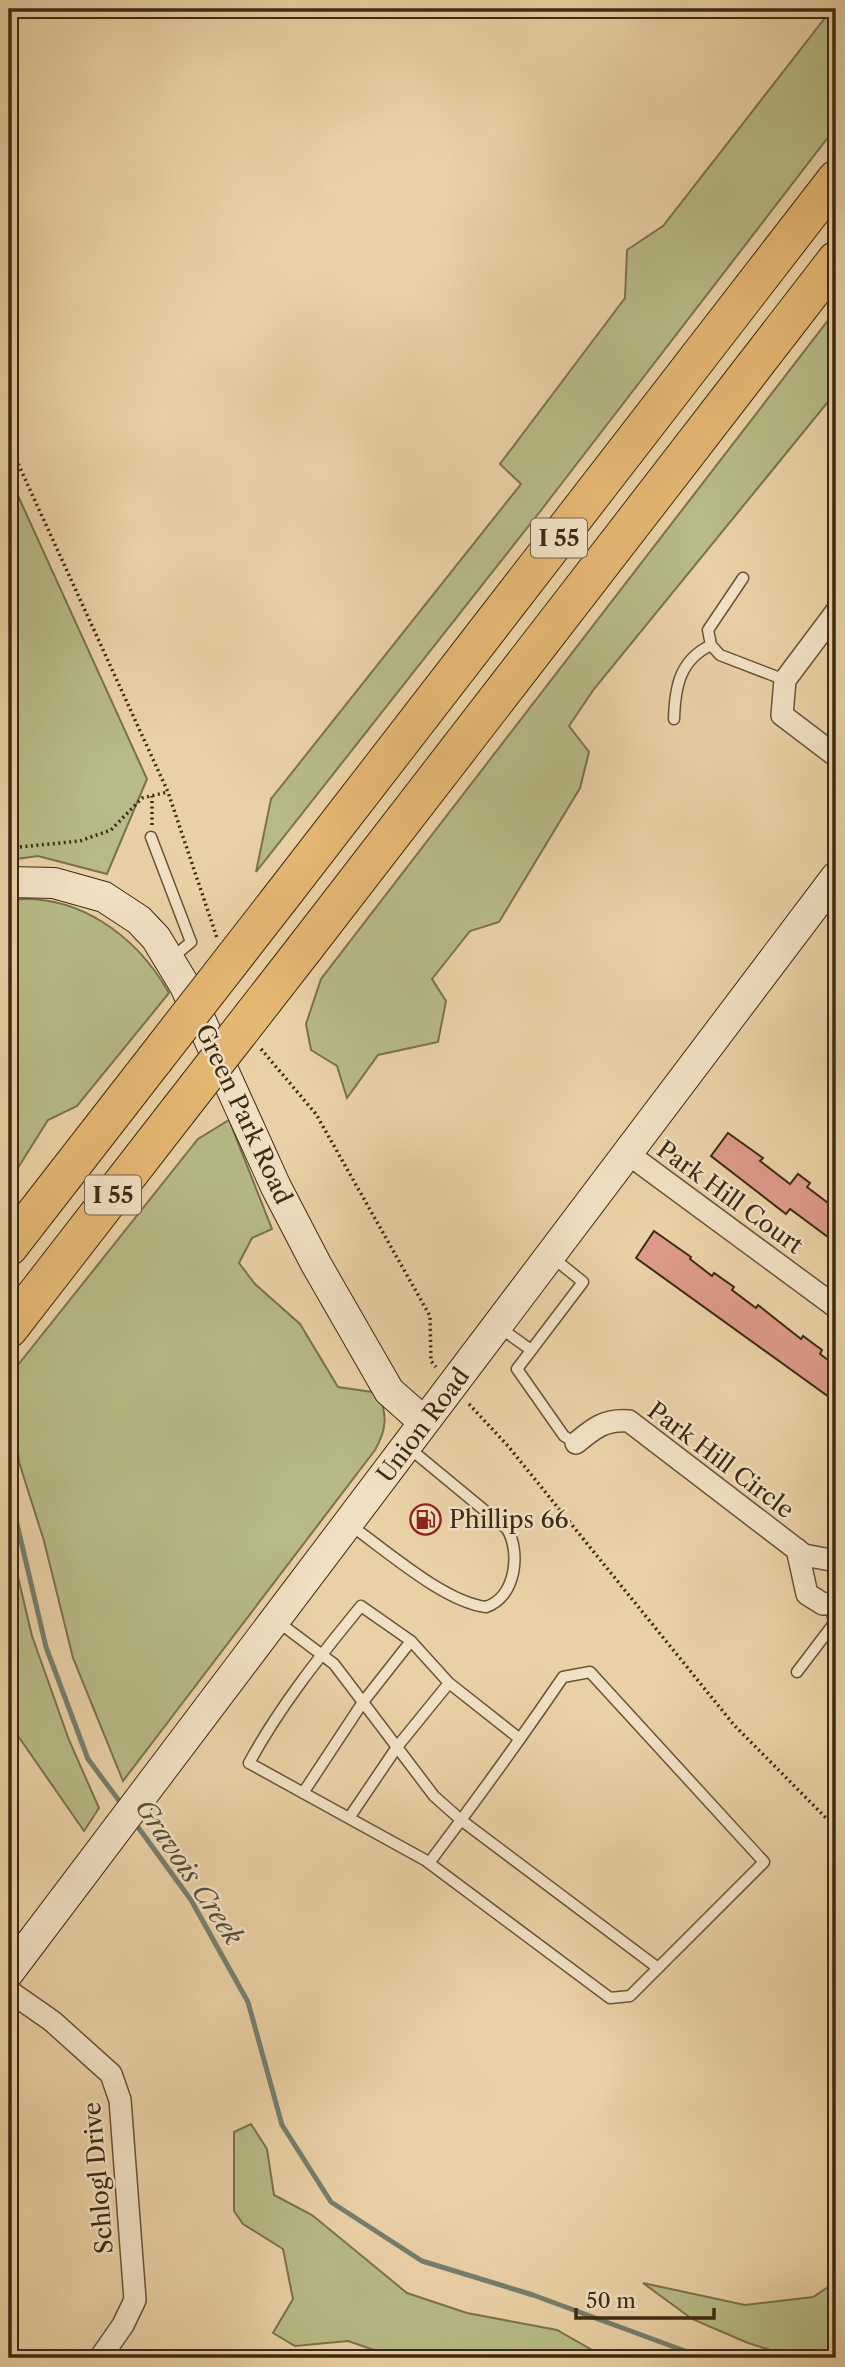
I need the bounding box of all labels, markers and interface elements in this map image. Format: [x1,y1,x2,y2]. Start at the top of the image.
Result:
road number: I 55 [531,518,587,558]
street label: Green Park Road [190,1020,298,1209]
street label: Park Hill Court [651,1134,809,1260]
road number: I 55 [85,1176,141,1214]
street label: Union Road [371,1362,476,1488]
street label: Park Hill Circle [642,1396,800,1524]
fuel station icon: Phillips 66 [409,1502,443,1536]
place label: Phillips 66 [449,1505,569,1534]
water label: Gravois Creek [128,1793,250,1952]
street label: Schlogl Drive [77,2101,119,2255]
scale bar [576,2276,714,2320]
text: 50 m [586,2288,636,2313]

